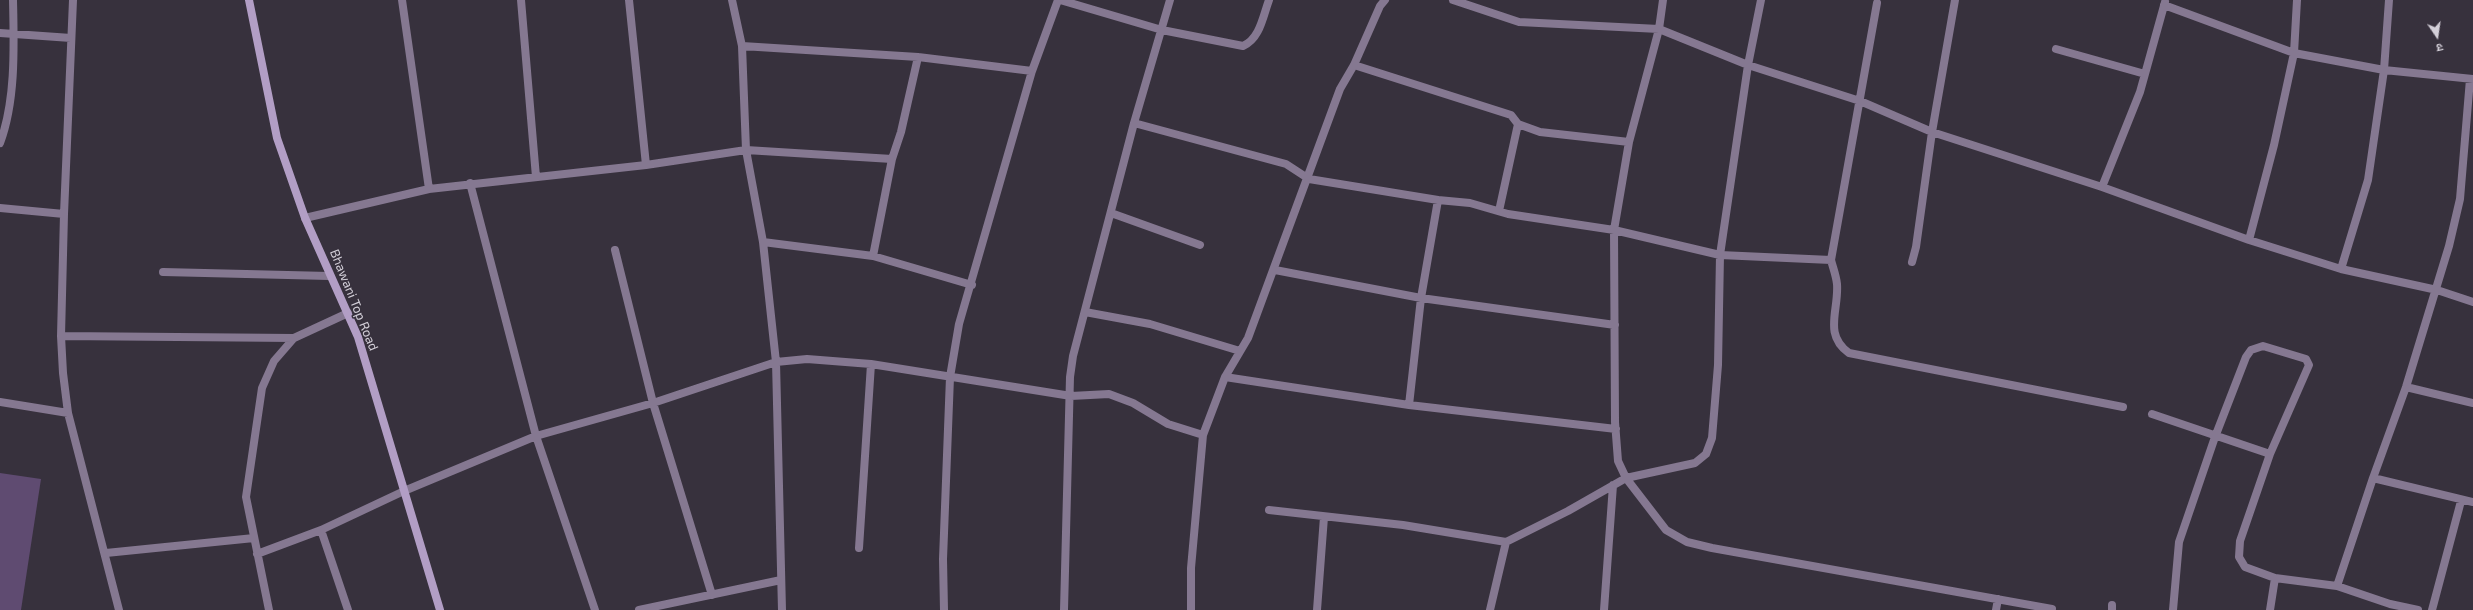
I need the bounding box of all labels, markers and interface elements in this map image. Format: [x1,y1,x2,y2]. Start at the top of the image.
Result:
north arrow [2417,16,2457,56]
text: उ [2435,41,2444,55]
street label: Bhawani Top Road [327,247,381,353]

